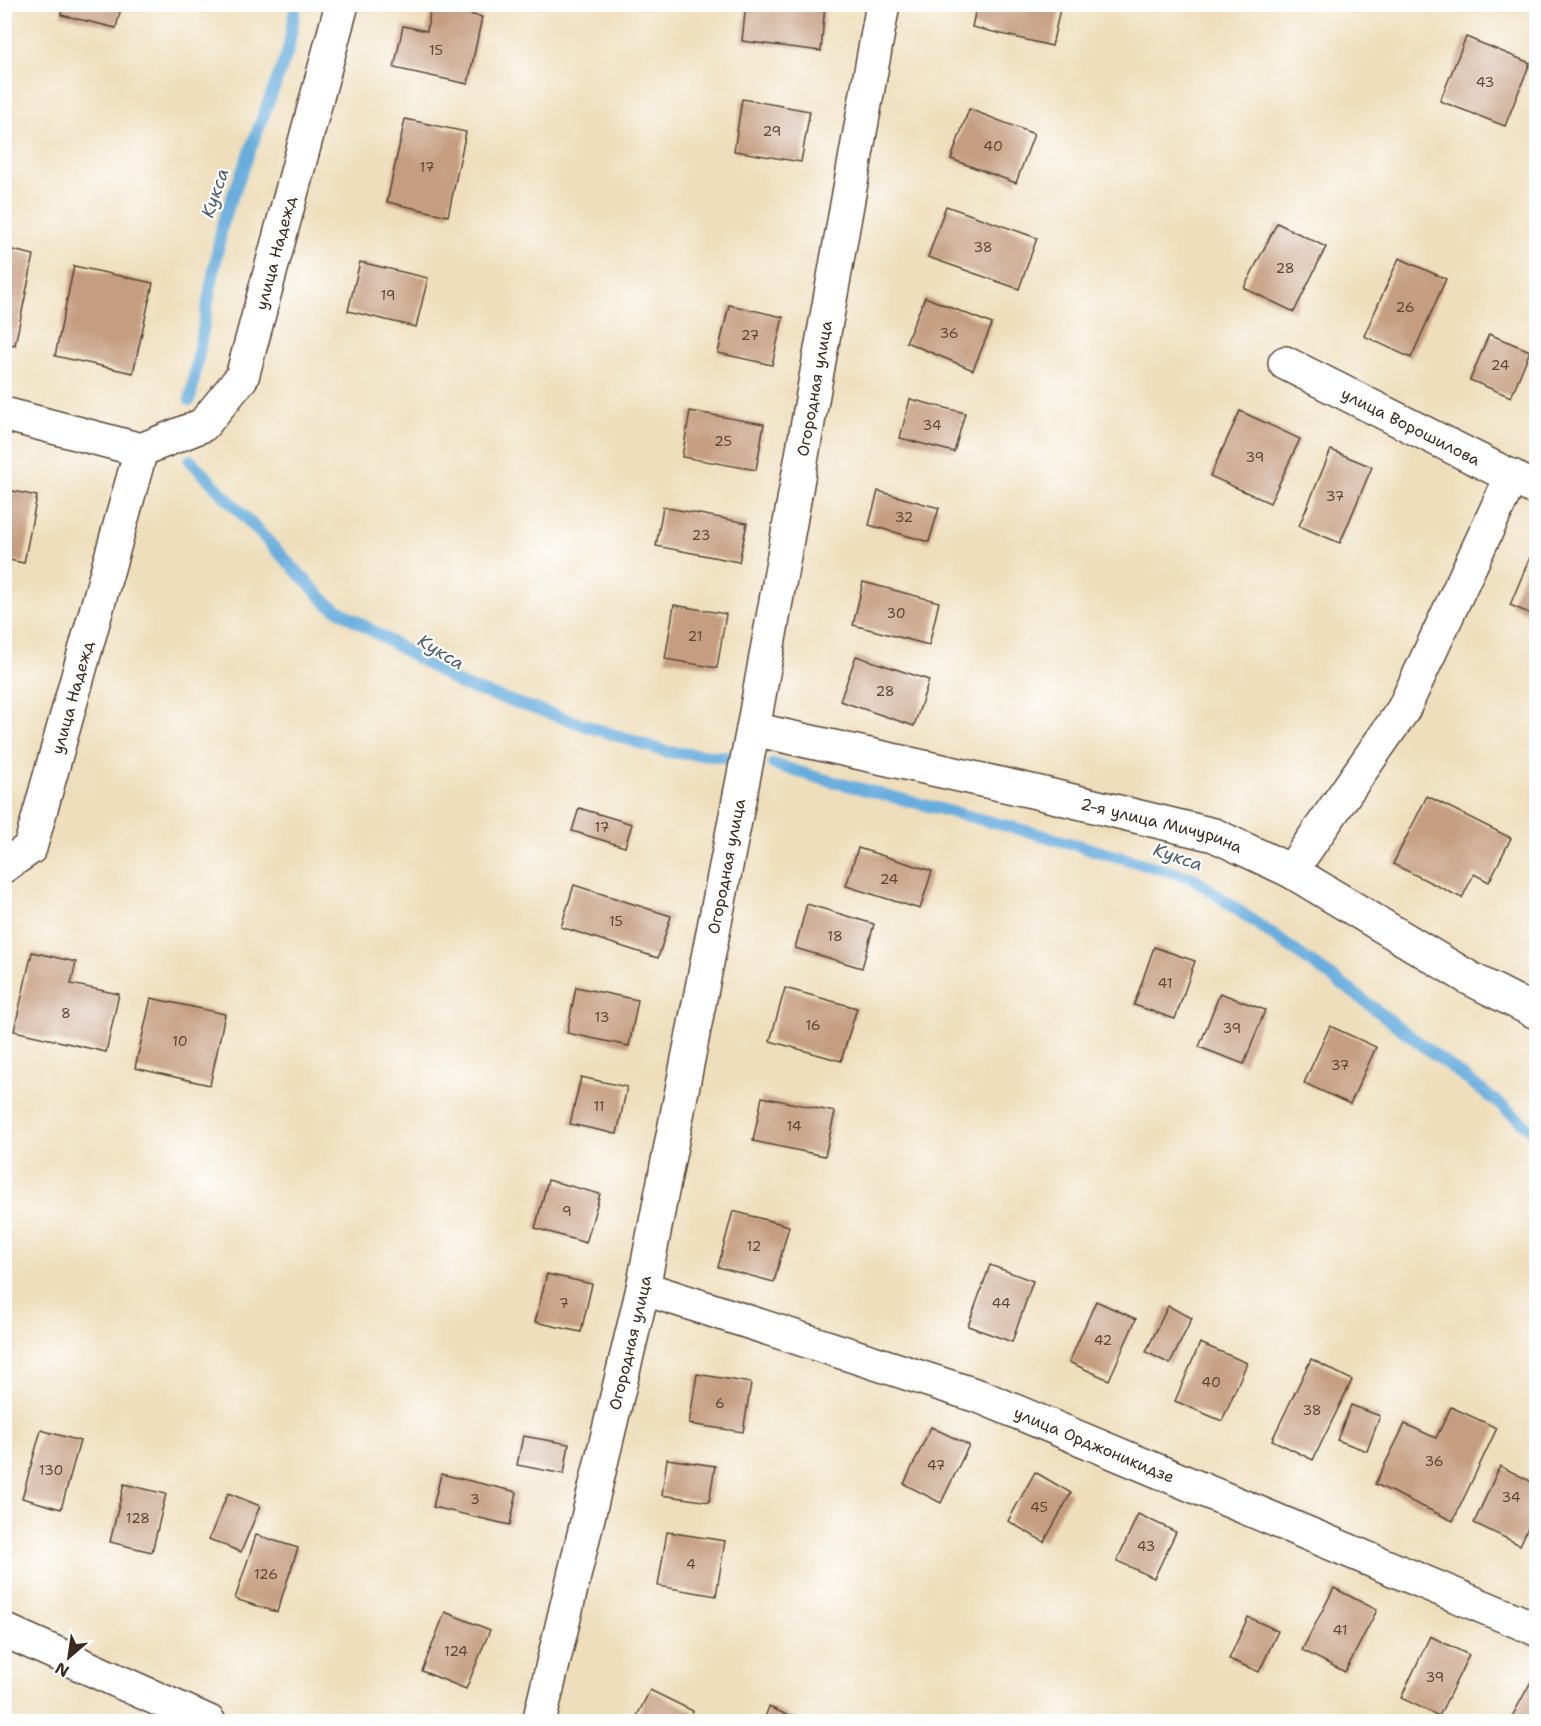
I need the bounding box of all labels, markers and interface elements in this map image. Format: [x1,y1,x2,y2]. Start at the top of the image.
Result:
house number: 15 [429,41,443,59]
house number: 43 [1476,73,1494,91]
house number: 29 [763,122,781,140]
house number: 40 [983,137,1003,155]
house number: 17 [420,158,434,176]
water label: Кукса [195,165,235,221]
street label: улица Надежд [250,194,301,312]
house number: 38 [973,238,993,256]
house number: 28 [1275,259,1295,277]
house number: 19 [380,286,396,304]
house number: 26 [1396,298,1415,316]
street label: Огородная улица [792,319,837,458]
house number: 36 [939,324,959,342]
house number: 27 [741,326,759,344]
house number: 24 [1491,356,1510,374]
street label: улица Ворошилова [1338,383,1484,470]
house number: 34 [922,416,942,434]
house number: 25 [714,432,732,450]
house number: 39 [1246,448,1264,466]
house number: 37 [1326,487,1344,505]
house number: 32 [895,508,913,526]
house number: 23 [692,526,710,544]
house number: 30 [886,604,906,622]
house number: 21 [688,627,702,645]
water label: Кукса [413,629,469,675]
street label: улица Надежд [46,638,98,756]
house number: 28 [875,682,895,700]
street label: 2-я улица Мичурина [1079,793,1246,857]
street label: Огородная улица [702,797,750,936]
house number: 17 [595,818,609,836]
water label: Кукса [1150,837,1206,877]
house number: 24 [880,870,899,888]
house number: 15 [609,912,623,930]
house number: 18 [827,927,843,945]
house number: 41 [1158,974,1172,992]
house number: 8 [61,1004,71,1022]
house number: 13 [595,1008,609,1026]
house number: 16 [805,1016,821,1034]
house number: 39 [1223,1019,1241,1037]
house number: 10 [172,1032,188,1050]
house number: 37 [1331,1056,1349,1074]
house number: 11 [593,1097,605,1115]
house number: 14 [786,1117,802,1135]
house number: 9 [562,1202,572,1220]
house number: 12 [747,1237,761,1255]
street label: Огородная улица [604,1274,656,1412]
house number: 7 [559,1294,569,1312]
house number: 44 [991,1294,1011,1312]
house number: 42 [1094,1331,1112,1349]
house number: 40 [1201,1373,1221,1391]
house number: 6 [715,1394,725,1412]
house number: 38 [1302,1401,1322,1419]
street label: улица Орджоникидзе [1011,1402,1178,1487]
house number: 36 [1424,1452,1444,1470]
house number: 47 [927,1456,945,1474]
house number: 130 [39,1461,63,1479]
house number: 34 [1501,1488,1521,1506]
house number: 3 [470,1490,480,1508]
house number: 45 [1030,1498,1048,1516]
house number: 128 [126,1509,150,1527]
house number: 43 [1137,1537,1155,1555]
house number: 4 [686,1555,696,1573]
house number: 126 [254,1565,278,1583]
house number: 41 [1333,1621,1347,1639]
north arrow [39,1627,99,1687]
house number: 124 [444,1642,468,1660]
text: N [51,1657,73,1682]
house number: 39 [1426,1668,1444,1686]

